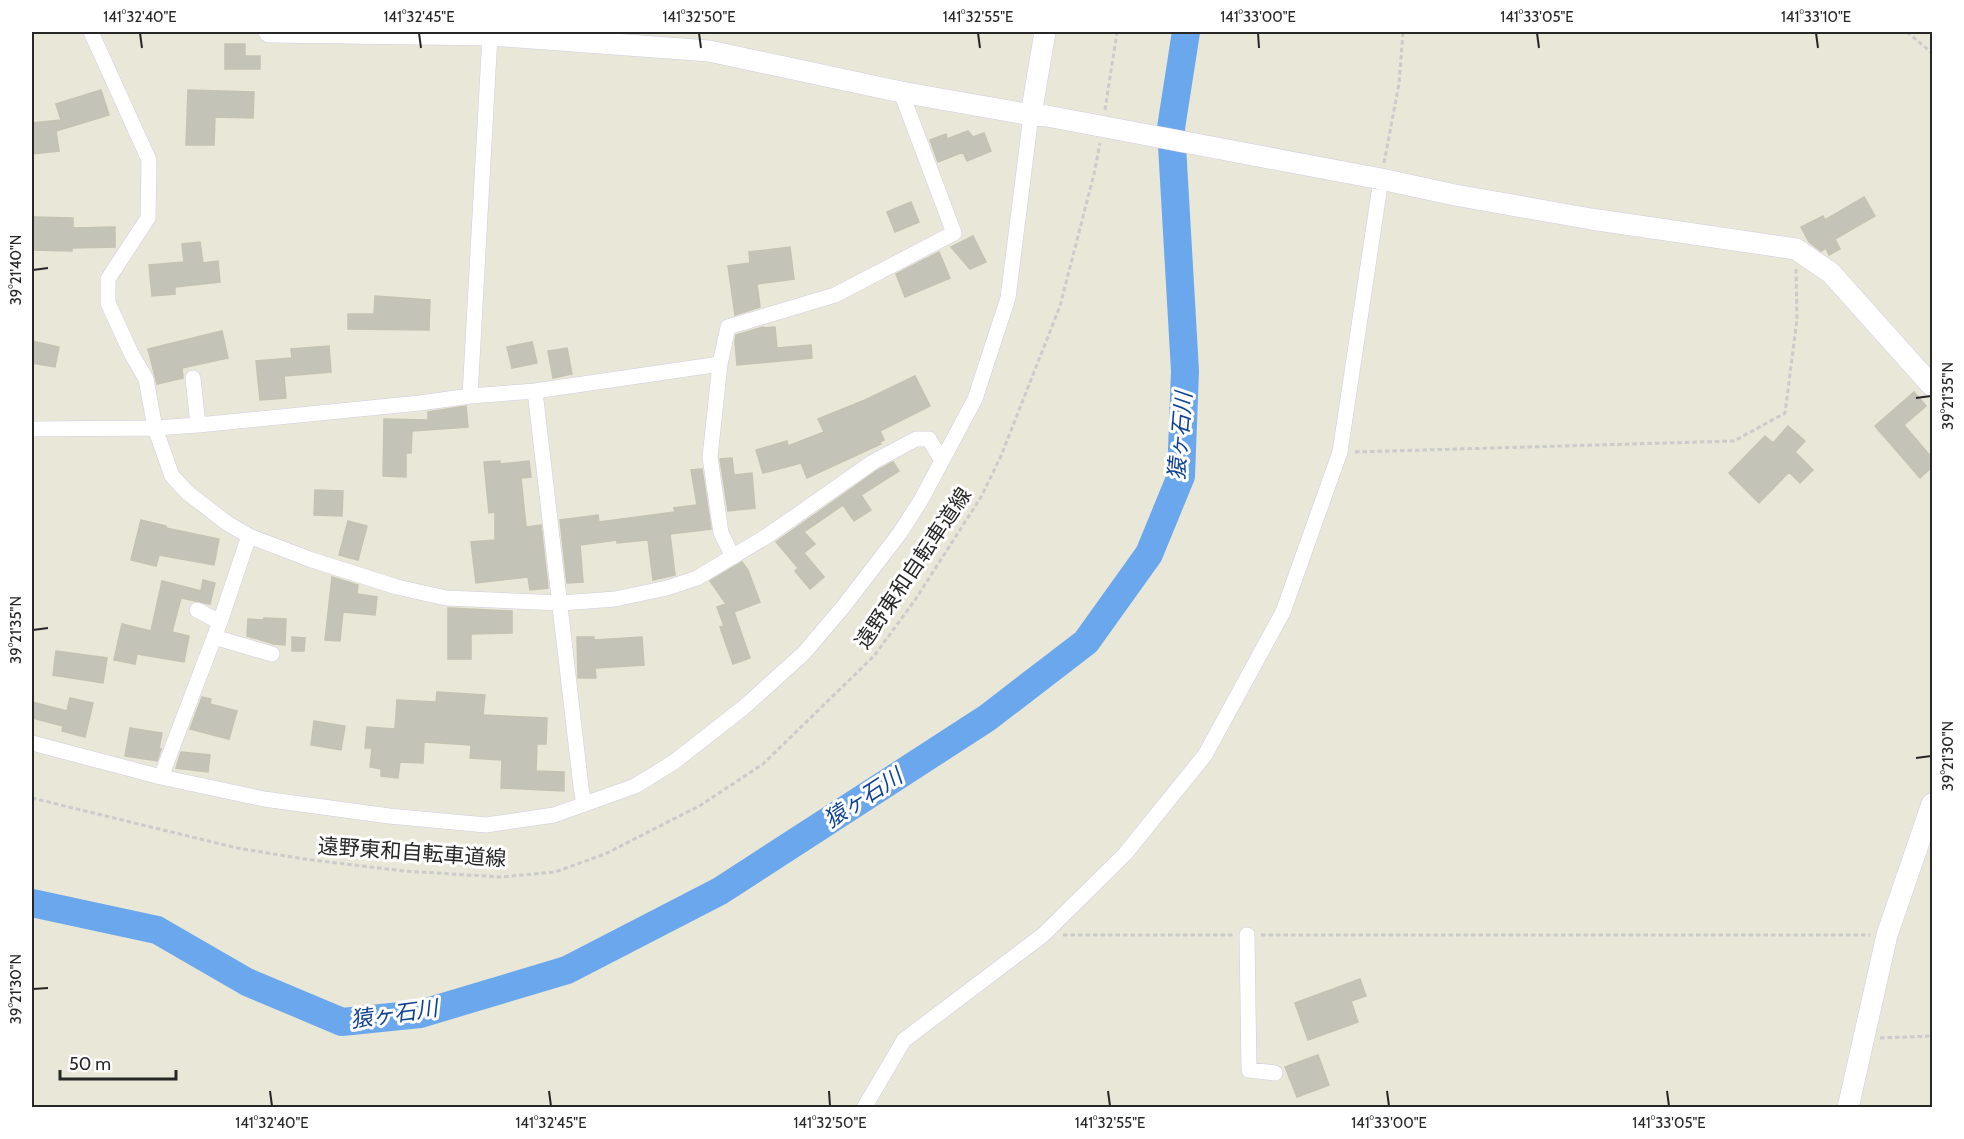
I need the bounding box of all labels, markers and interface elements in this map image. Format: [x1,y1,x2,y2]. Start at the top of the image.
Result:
text: 141°32'40"E [103,8,177,26]
text: 141°32'45"E [383,8,455,26]
text: 141°32'50"E [662,8,736,26]
text: 141°32'55"E [943,8,1013,26]
text: 141°33'00"E [1220,8,1296,26]
text: 141°33'05"E [1500,8,1574,26]
text: 141°33'10"E [1781,8,1851,26]
text: 39°21'40"N [7,235,25,305]
text: 39°21'35"N [1939,362,1957,430]
water label: 猿ヶ石川 [1163,389,1197,481]
street label: 遠野東和自転車道線 [850,483,976,653]
text: 39°21'35"N [7,596,25,664]
text: 39°21'30"N [1939,721,1957,791]
water label: 猿ヶ石川 [819,762,909,833]
street label: 遠野東和自転車道線 [317,833,507,871]
text: 39°21'30"N [7,954,25,1024]
water label: 猿ヶ石川 [349,994,441,1033]
scale bar [60,1043,176,1081]
text: 50 m [69,1053,111,1075]
text: 141°32'40"E [235,1114,309,1132]
text: 141°32'45"E [515,1114,587,1132]
text: 141°32'50"E [793,1114,867,1132]
text: 141°32'55"E [1075,1114,1145,1132]
text: 141°33'00"E [1351,1114,1427,1132]
text: 141°33'05"E [1632,1114,1706,1132]

